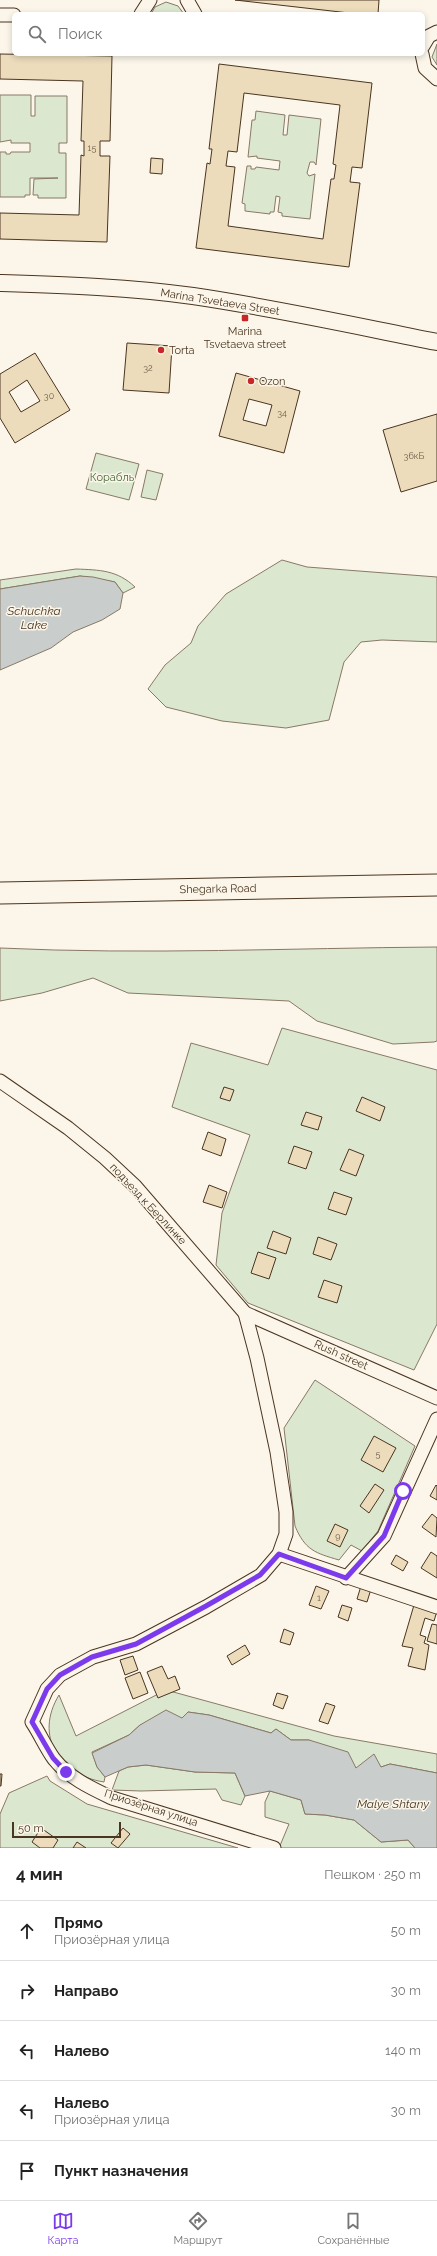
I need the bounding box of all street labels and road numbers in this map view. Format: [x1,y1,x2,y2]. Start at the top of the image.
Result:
street label: Marina Tsvetaeva Street [159,286,281,318]
street label: Shegarka Road [179,882,257,896]
street label: подъезд к Берлинке [107,1161,189,1248]
street label: Rush street [312,1337,370,1373]
street label: Приозёрная улица [103,1787,199,1829]

